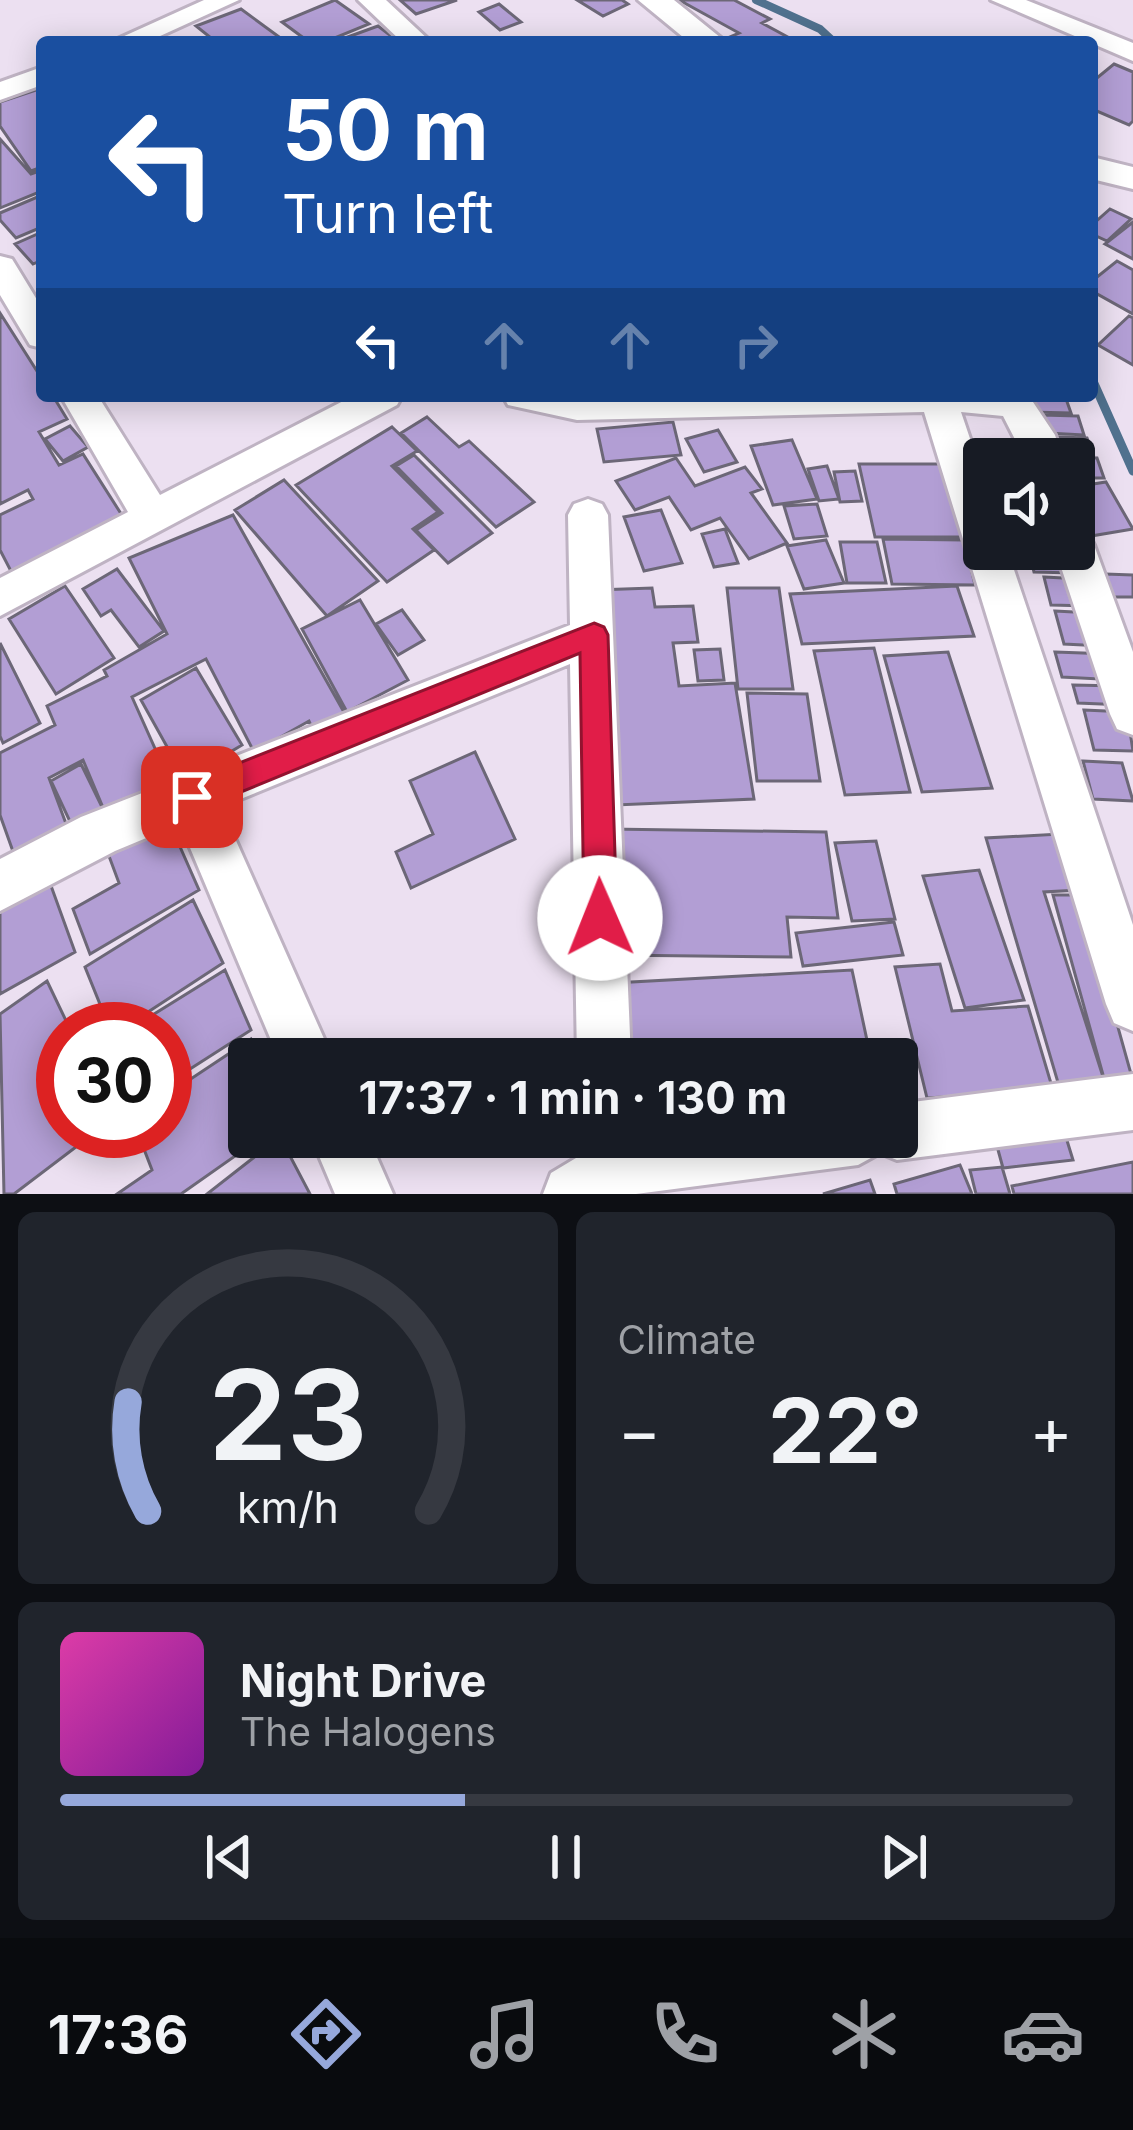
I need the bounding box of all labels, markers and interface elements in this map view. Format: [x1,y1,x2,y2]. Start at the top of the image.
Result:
text: 50 m [282,79,489,180]
icon: left [84,84,240,240]
text: Turn left [282,181,493,246]
icon: left [345,312,411,378]
icon: ahead [471,312,537,378]
icon: ahead [597,312,663,378]
icon: right [723,312,789,378]
map controls [963,438,1095,570]
button: sound [963,438,1095,570]
pin [141,746,243,848]
icon: arrive [159,764,225,830]
position arrow [537,855,663,981]
speed limit sign: 30 [36,1002,192,1158]
text: 17:37 · 1 min · 130 m [359,1070,787,1125]
text: Climate [618,1316,756,1363]
text: 23 [208,1339,367,1490]
text: 22° [768,1376,923,1485]
text: − [618,1391,661,1471]
text: + [1029,1391,1073,1471]
text: km/h [237,1481,339,1533]
text: Night Drive [240,1653,486,1708]
text: The Halogens [240,1708,496,1755]
icon: previous [196,1824,262,1890]
icon: pause [533,1824,599,1890]
icon: next [871,1824,937,1890]
icon: directions [284,1992,368,2076]
icon: music [463,1992,547,2076]
icon: phone [643,1992,727,2076]
icon: climate [822,1992,906,2076]
icon: car [1001,1992,1085,2076]
text: 17:36 [48,2002,189,2067]

